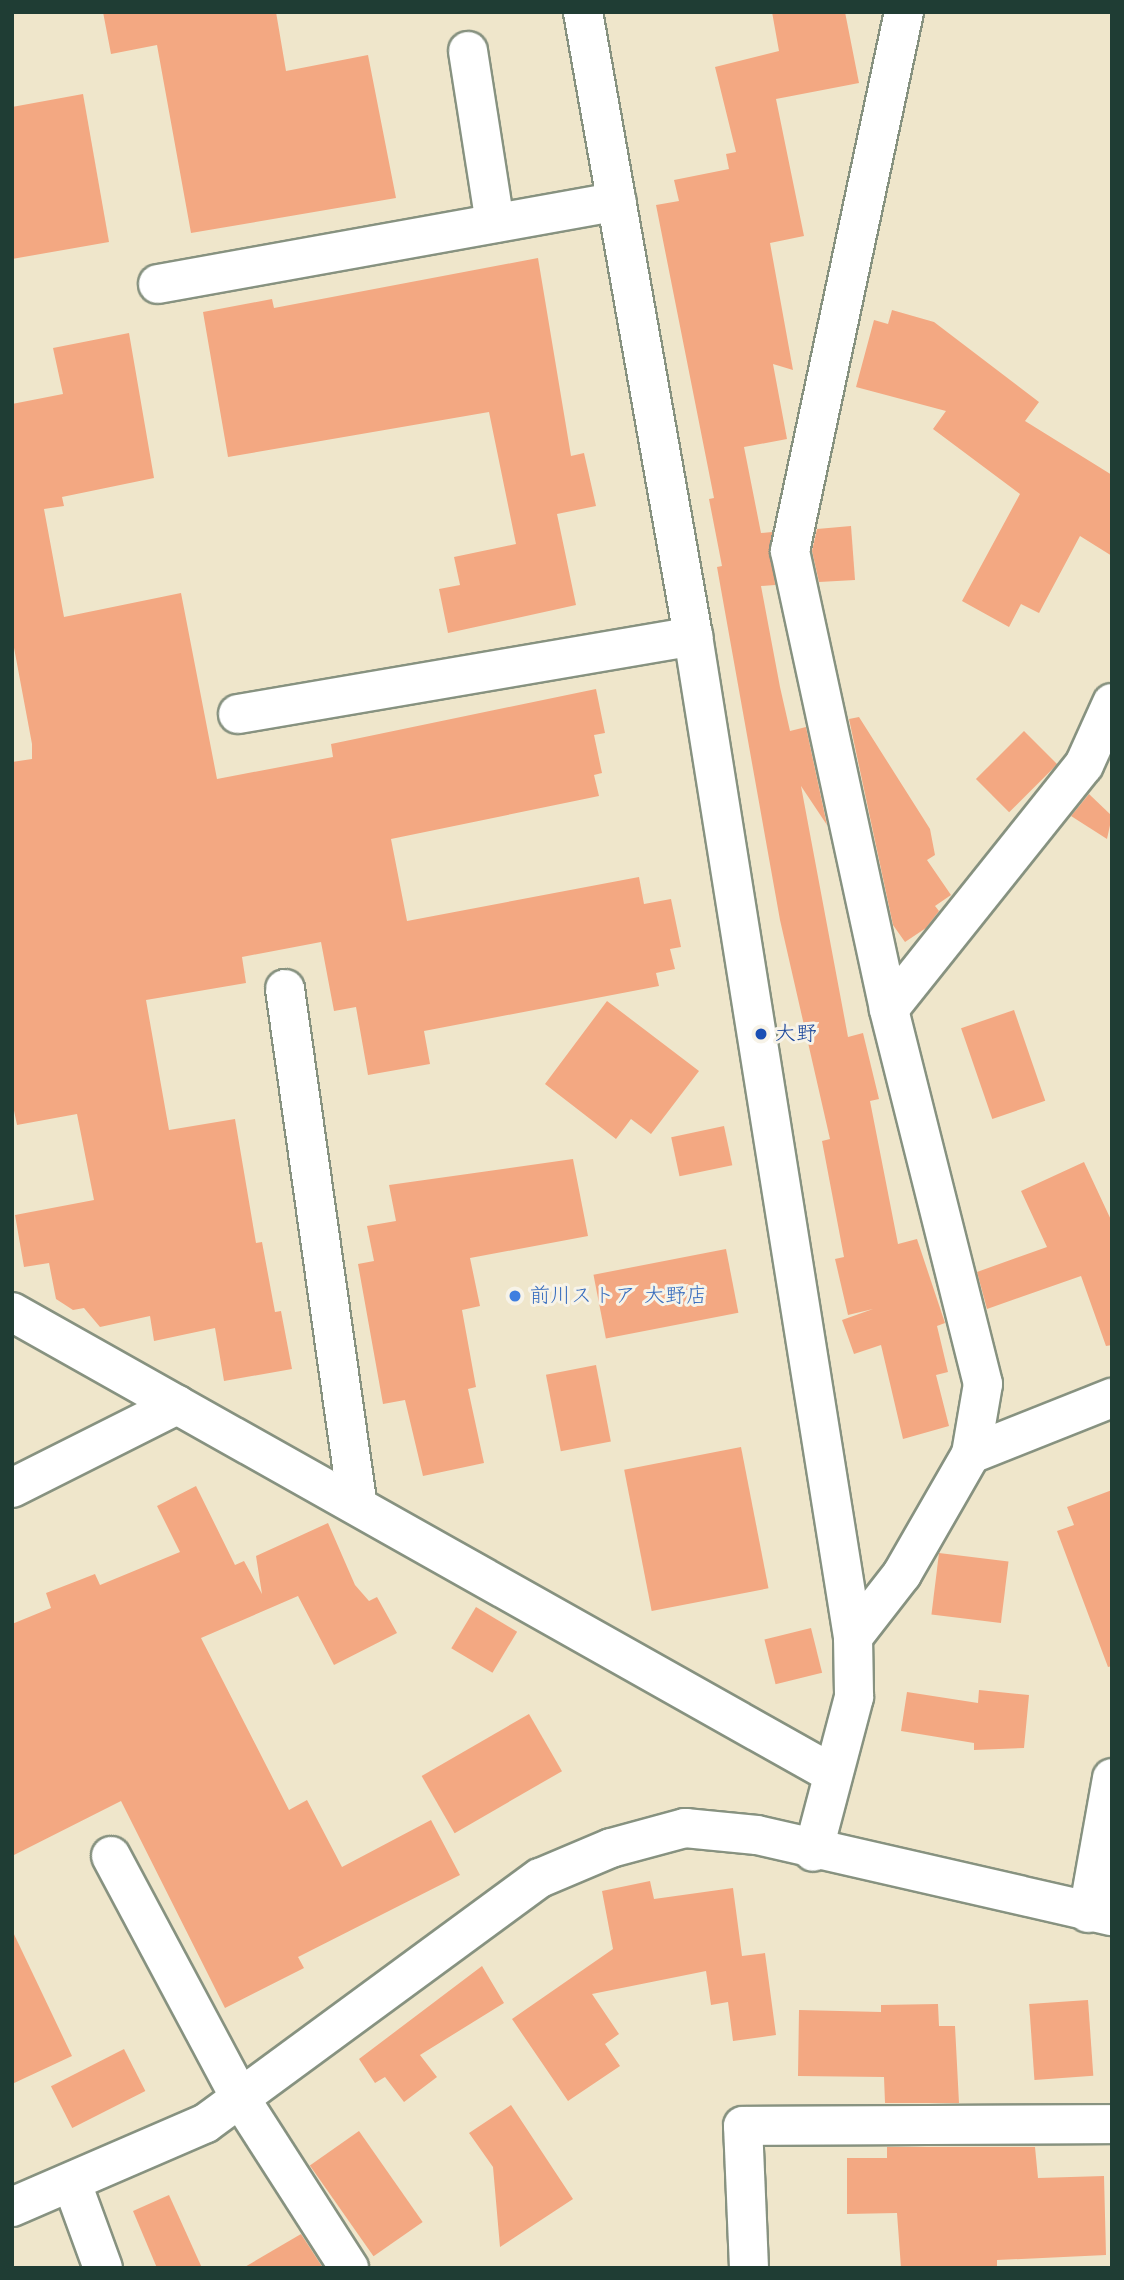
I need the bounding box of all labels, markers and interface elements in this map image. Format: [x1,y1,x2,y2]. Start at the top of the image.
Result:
place label: 大野 [775,1021,817,1047]
marker: 大野 [753,1026,769,1042]
place label: 前川ストア 大野店 [529,1283,705,1309]
marker: 前川ストア 大野店 [507,1288,523,1304]

